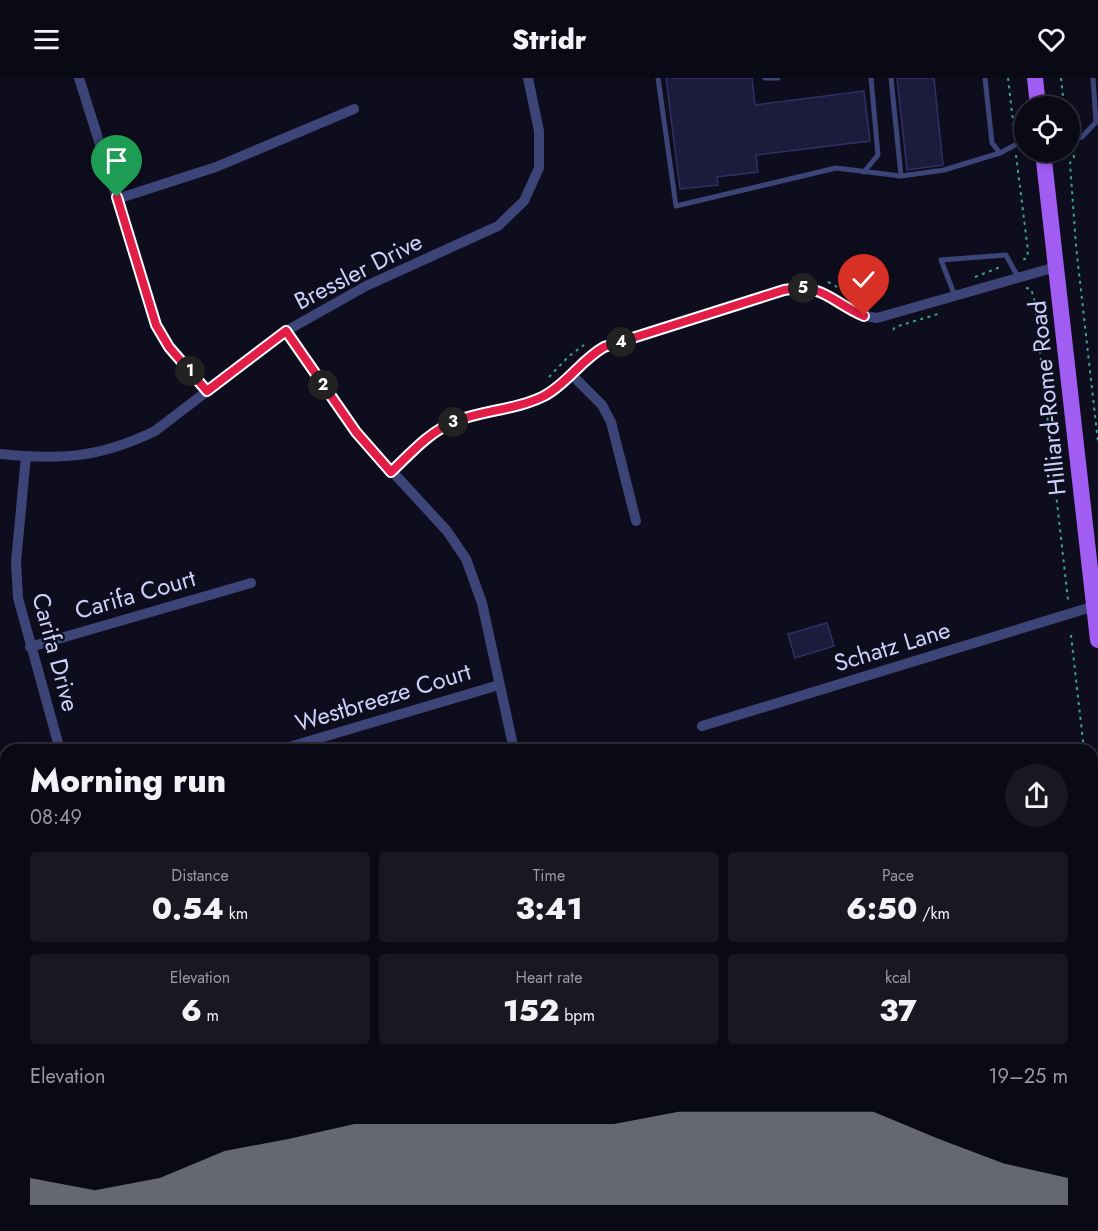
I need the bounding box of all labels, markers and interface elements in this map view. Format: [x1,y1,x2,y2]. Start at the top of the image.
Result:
text: Stridr [512,20,586,59]
icon: menu [30,23,63,56]
icon: heart [1035,23,1068,56]
map controls [1014,96,1080,162]
button: locate [1014,96,1080,162]
pin [91,135,142,197]
icon: arrive [100,144,133,177]
street label: Bressler Drive [288,224,428,318]
pin [838,254,889,316]
icon: check [847,263,880,296]
pin: 5 [788,273,818,303]
text: 5 [798,276,808,299]
street label: Hilliard-Rome Road [1019,299,1075,497]
pin: 4 [606,327,636,357]
text: 4 [615,330,627,353]
pin: 1 [175,356,205,386]
text: 1 [186,359,194,382]
pin: 2 [308,370,338,400]
text: 2 [318,373,328,396]
pin: 3 [438,407,468,437]
text: 3 [448,410,458,433]
street label: Carifa Court [70,560,200,628]
street label: Carifa Drive [23,589,89,715]
street label: Schatz Lane [829,612,955,680]
street label: Westbreeze Court [291,654,475,740]
text: Morning run [30,757,226,804]
button: share [1005,764,1068,827]
text: 08:49 [30,803,82,832]
text: Distance [171,864,229,887]
text: Time [533,864,565,887]
text: Pace [882,864,914,887]
text: 0.54 [152,887,224,930]
text: 3:41 [516,887,582,930]
text: 6:50 [846,887,917,930]
text: km [224,902,248,925]
text: /km [917,902,950,925]
text: Elevation [170,966,230,989]
text: Heart rate [516,966,582,989]
text: kcal [885,966,911,989]
text: 6 [181,989,202,1032]
text: 152 [503,989,559,1032]
text: 37 [879,989,917,1032]
text: m [202,1004,219,1027]
text: bpm [559,1004,595,1027]
text: Elevation [30,1062,105,1091]
text: 19–25 m [988,1062,1068,1091]

